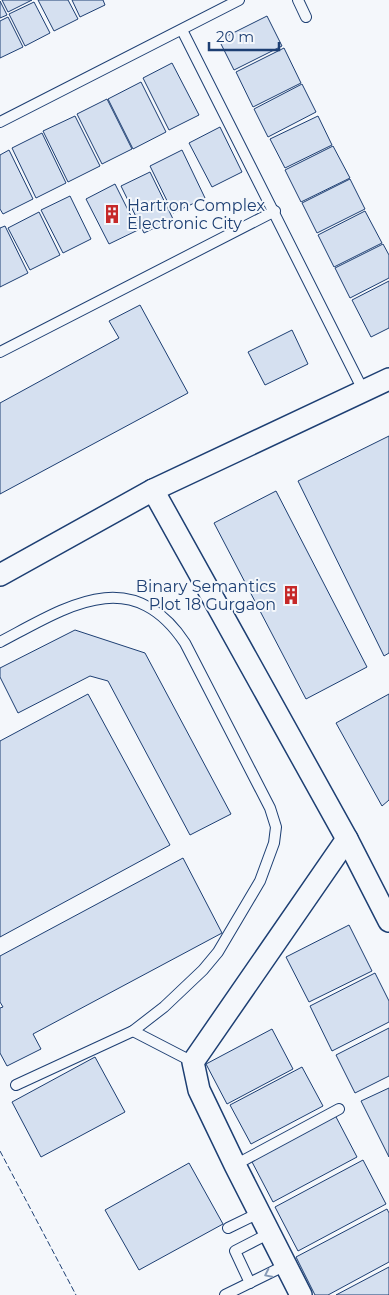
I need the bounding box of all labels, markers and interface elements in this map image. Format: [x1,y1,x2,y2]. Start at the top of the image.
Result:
scale bar [209,20,279,52]
text: 20 m [216,27,254,46]
place label: Hartron Complex Electronic City [127,196,265,233]
building icon: Hartron Complex Electronic City [101,203,123,225]
place label: Binary Semantics Plot 18 Gurgaon [136,577,276,614]
building icon: Binary Semantics Plot 18 Gurgaon [280,584,302,606]
one-way arrow [264,1268,273,1278]

